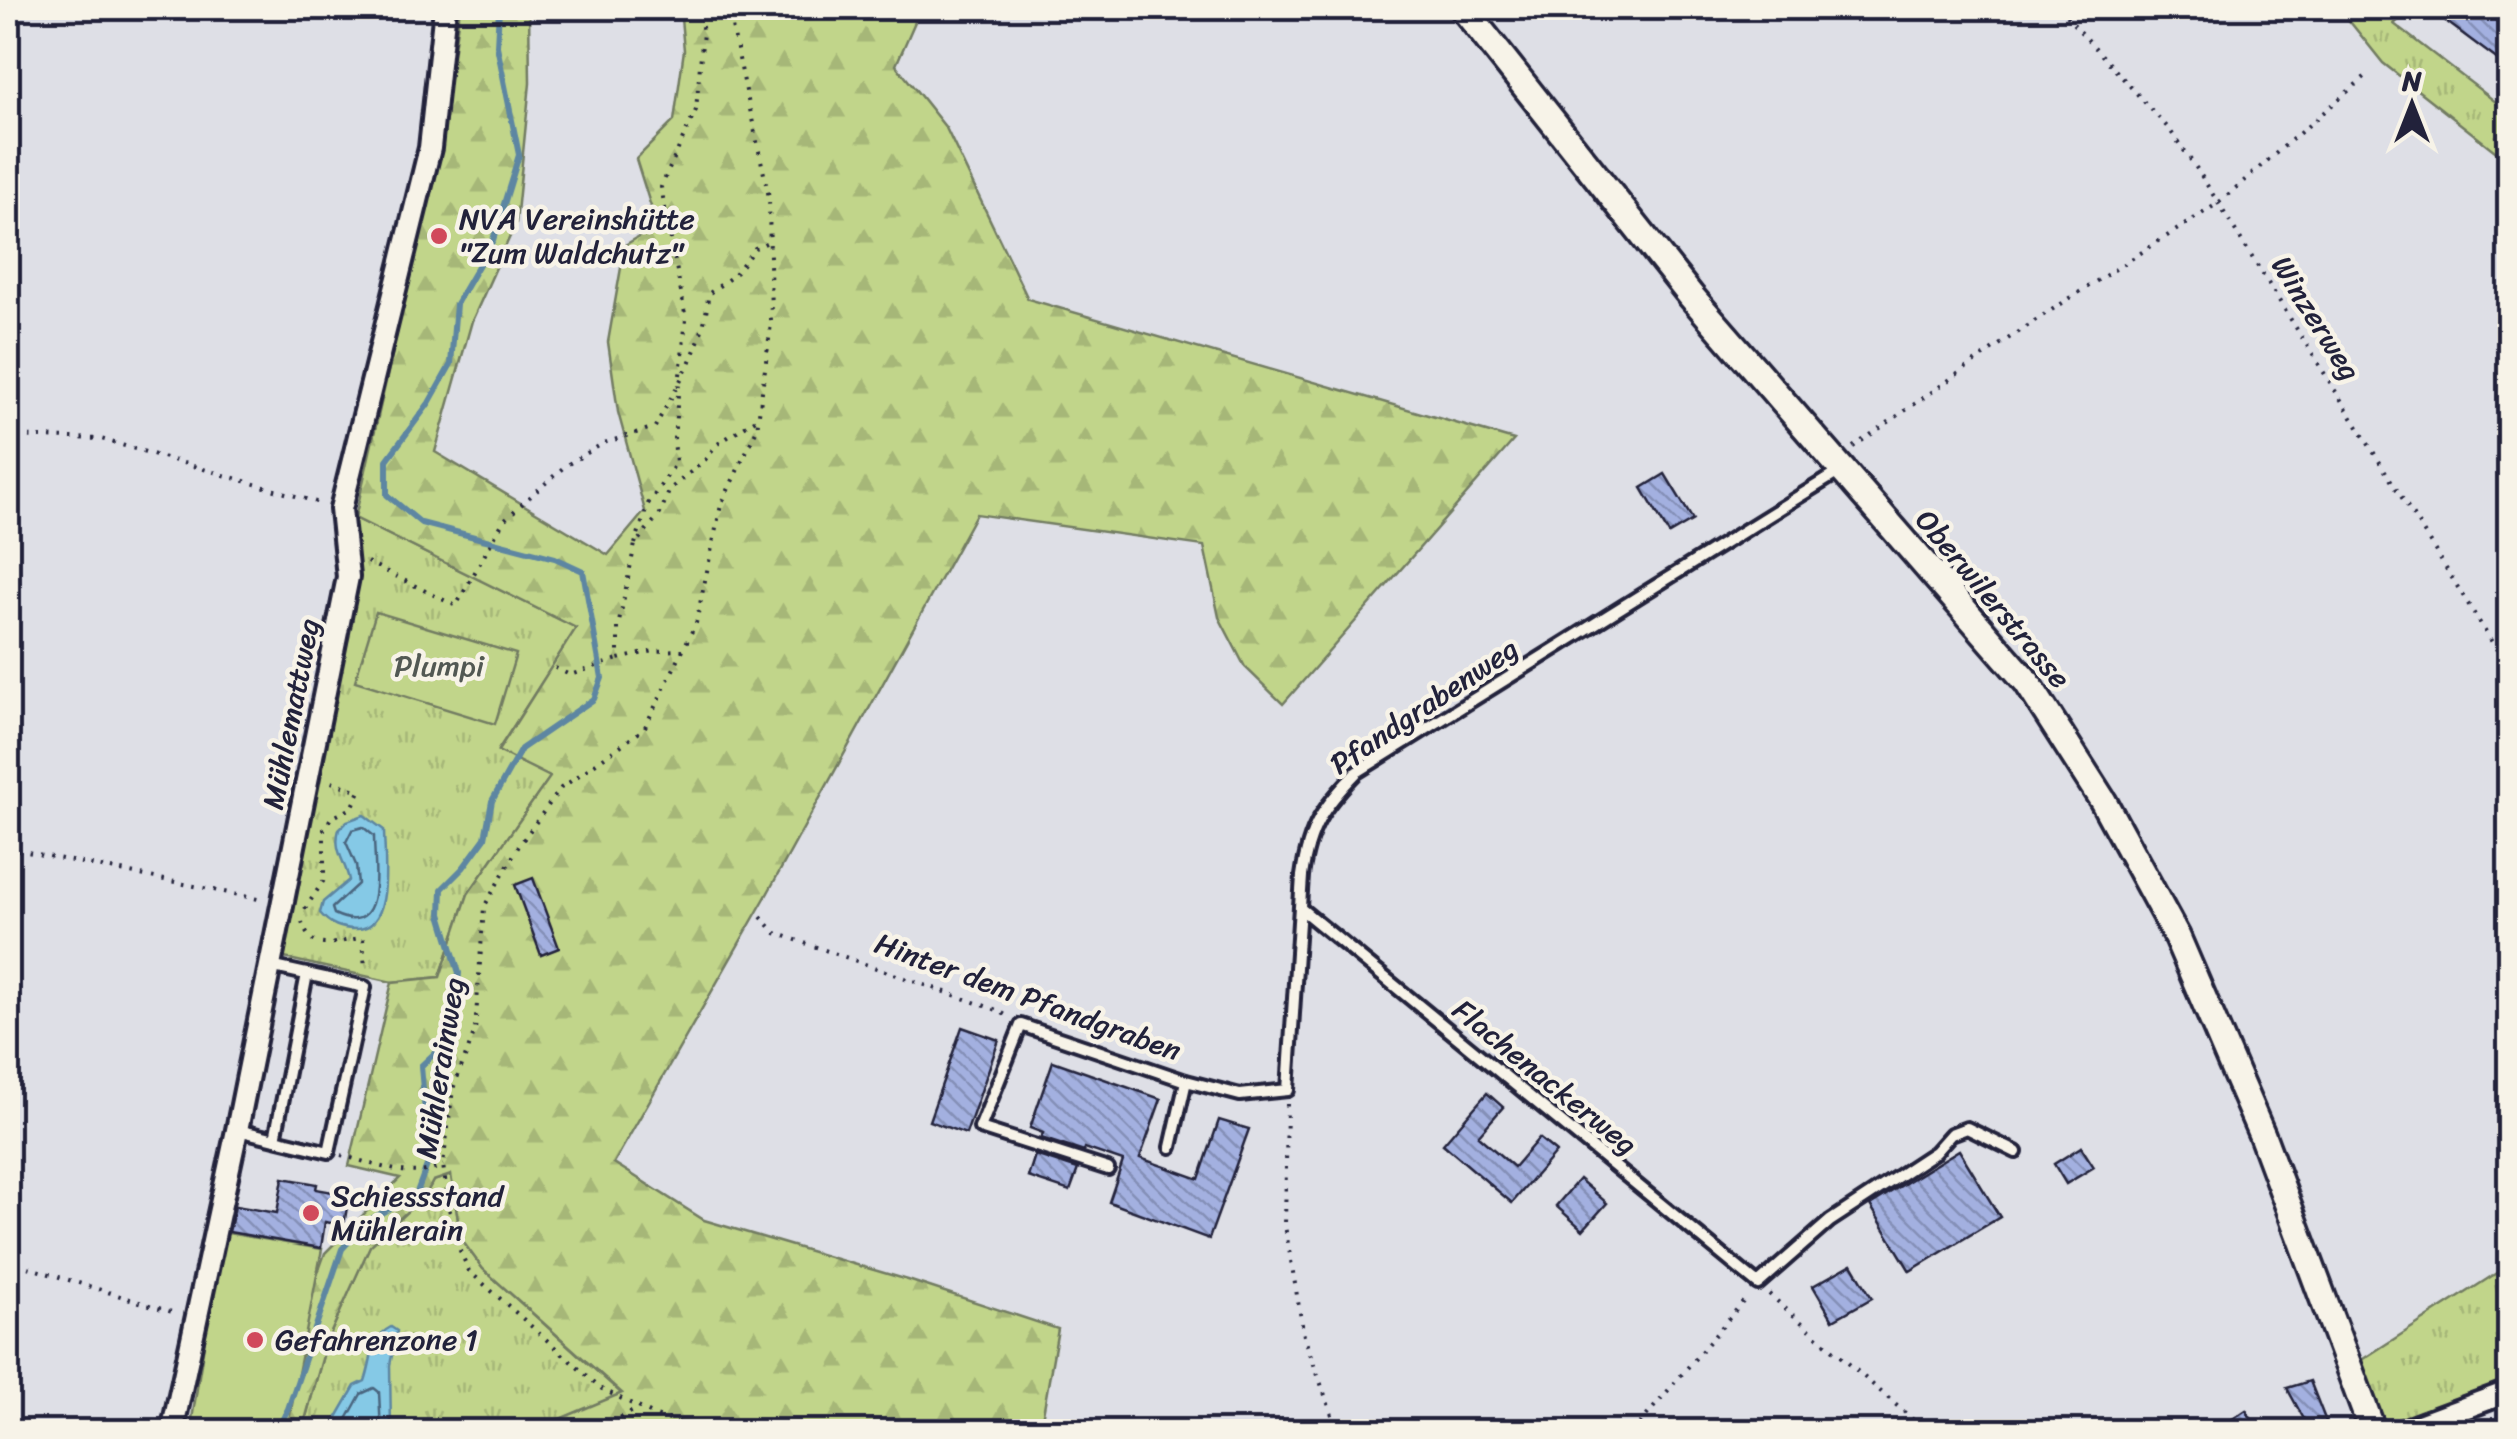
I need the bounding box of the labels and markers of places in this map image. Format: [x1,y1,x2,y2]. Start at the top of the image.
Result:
place label: NVA Vereinshütte "Zum Waldchutz" [459,192,695,280]
marker: NVA Vereinshütte "Zum Waldchutz" [428,225,450,247]
place label: Schiessstand Mühlerain [331,1169,505,1257]
marker: Schiessstand Mühlerain [300,1202,322,1224]
place label: Gefahrenzone 1 [275,1313,478,1367]
marker: Gefahrenzone 1 [244,1329,266,1351]

